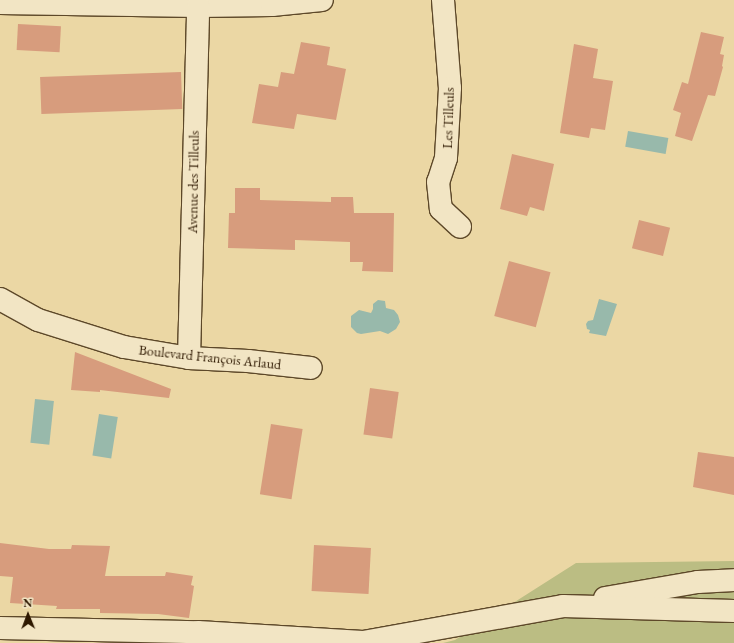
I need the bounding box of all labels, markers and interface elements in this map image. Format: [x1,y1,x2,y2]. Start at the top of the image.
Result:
street label: Les Tilleuls [439,87,457,149]
street label: Avenue des Tilleuls [184,130,202,234]
street label: Boulevard François Arlaud [138,341,282,373]
north arrow [8,595,48,635]
text: N [23,596,32,610]

